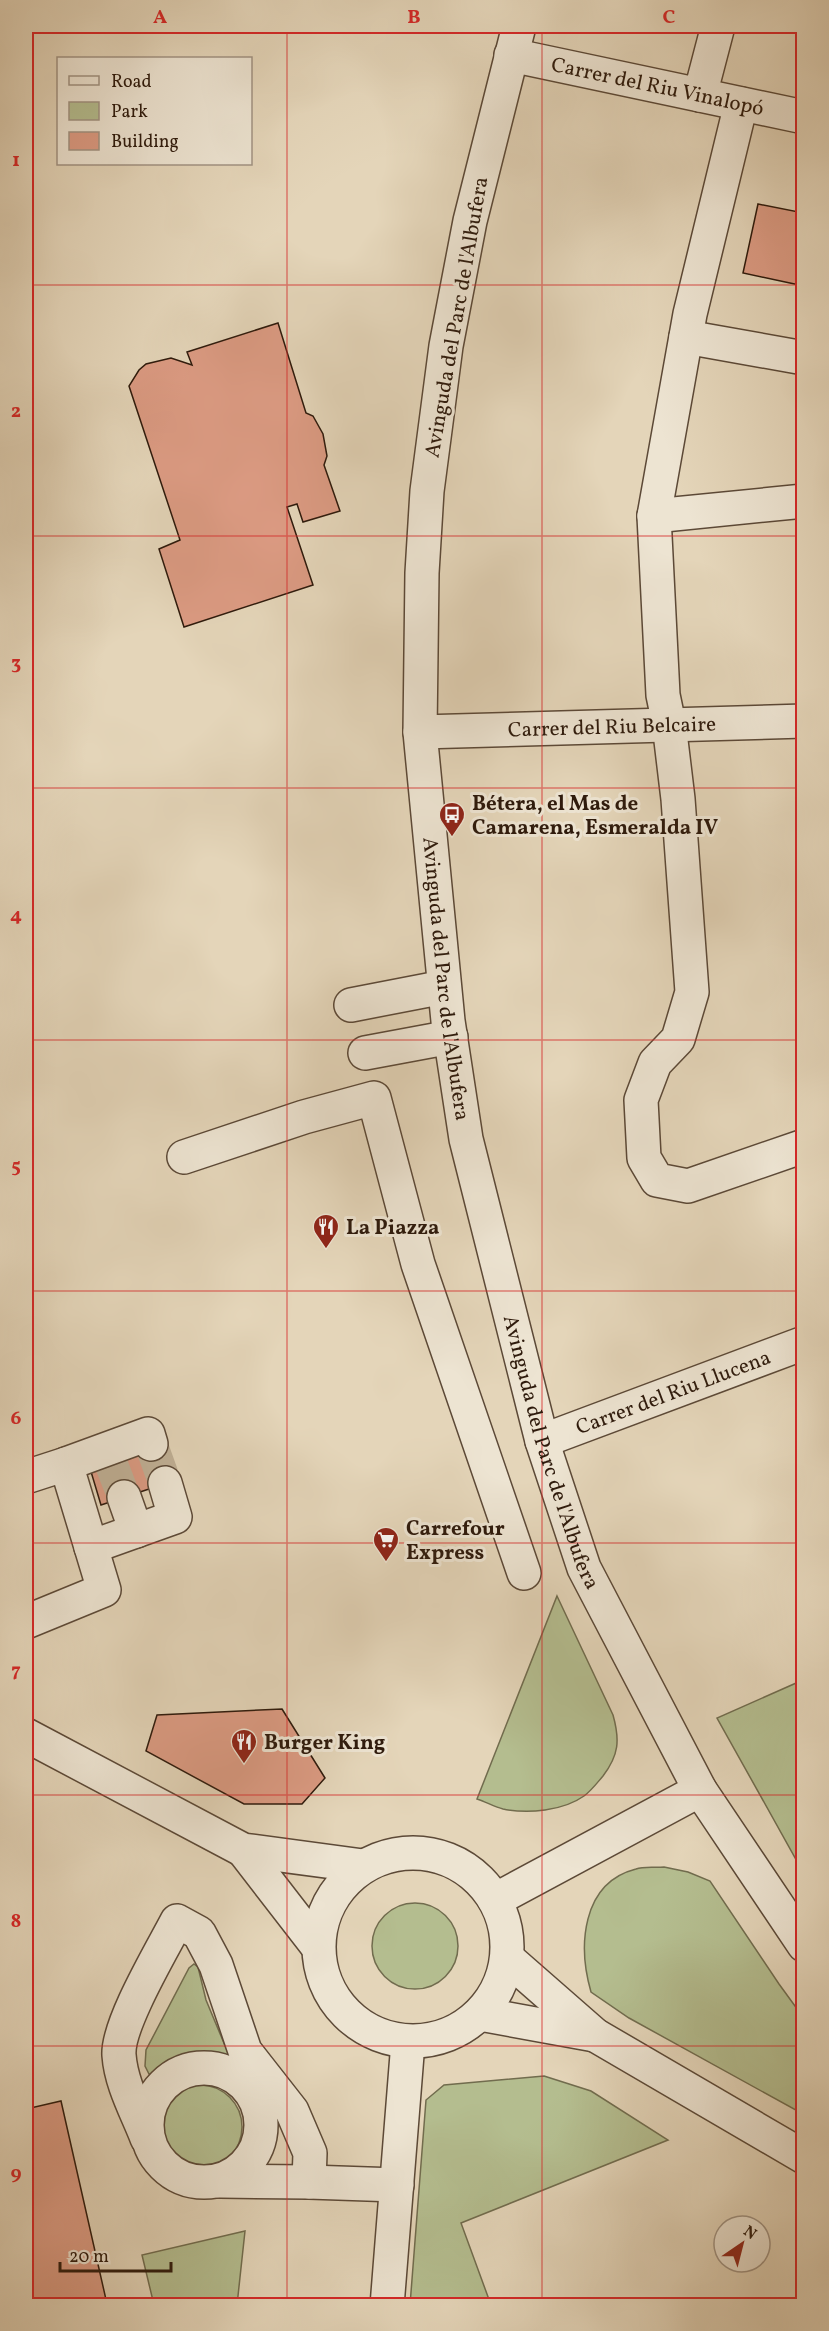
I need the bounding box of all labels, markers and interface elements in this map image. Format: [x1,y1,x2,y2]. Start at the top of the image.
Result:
text: A [153,4,167,32]
text: B [407,4,421,32]
text: C [663,4,676,32]
street label: Carrer del Riu Vinalopó [548,51,766,124]
legend [57,57,252,165]
text: Road [111,70,152,95]
text: Park [111,100,148,125]
text: Building [111,130,179,155]
text: 1 [12,147,20,175]
street label: Avinguda del Parc de l'Albufera [418,174,497,460]
text: 2 [11,398,21,426]
text: 3 [11,650,21,678]
street label: Carrer del Riu Belcaire [507,711,716,745]
place label: Bétera, el Mas de Camarena, Esmeralda IV [472,790,718,843]
bus stop icon: Bétera, el Mas de Camarena, Esmeralda IV [437,800,467,838]
street label: Avinguda del Parc de l'Albufera [414,836,476,1123]
text: 4 [10,902,22,930]
text: 5 [11,1153,21,1181]
restaurant icon: La Piazza [311,1212,341,1250]
place label: La Piazza [346,1214,440,1243]
street label: Avinguda del Parc de l'Albufera [495,1312,606,1595]
street label: Carrer del Riu Llucena [572,1344,775,1443]
text: 6 [11,1405,22,1433]
place label: Carrefour Express [406,1515,505,1568]
supermarket icon: Carrefour Express [371,1525,401,1563]
text: 7 [11,1657,21,1685]
restaurant icon: Burger King [229,1727,259,1765]
place label: Burger King [264,1729,385,1758]
text: 8 [11,1908,21,1936]
text: 9 [10,2160,22,2188]
north arrow [712,2214,772,2274]
text: N [738,2221,761,2246]
scale bar [60,2235,171,2273]
text: 20 m [69,2245,109,2270]

